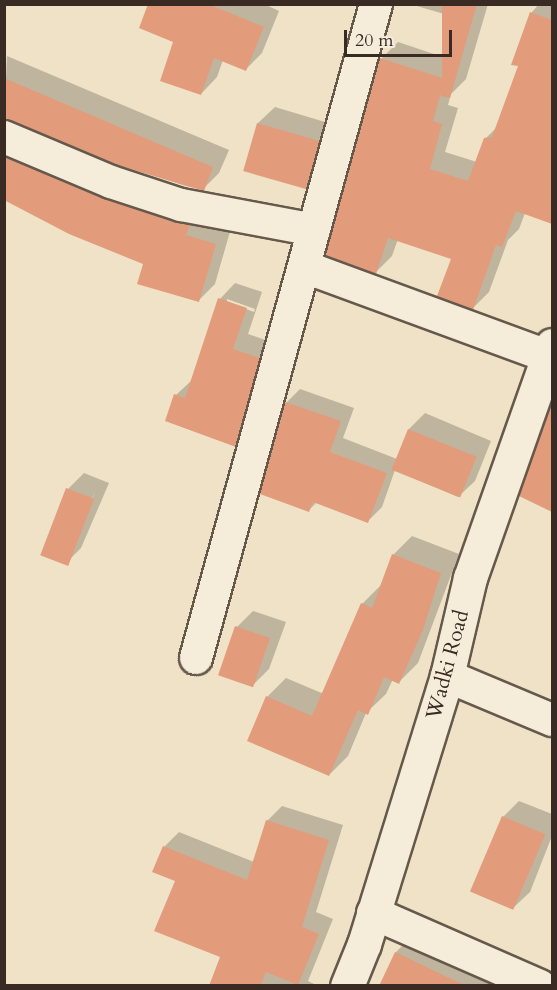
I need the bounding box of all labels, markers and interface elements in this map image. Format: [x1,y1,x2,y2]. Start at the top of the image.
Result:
scale bar [347,18,455,56]
text: 20 m [355,28,394,53]
street label: Wadki Road [421,607,475,723]

